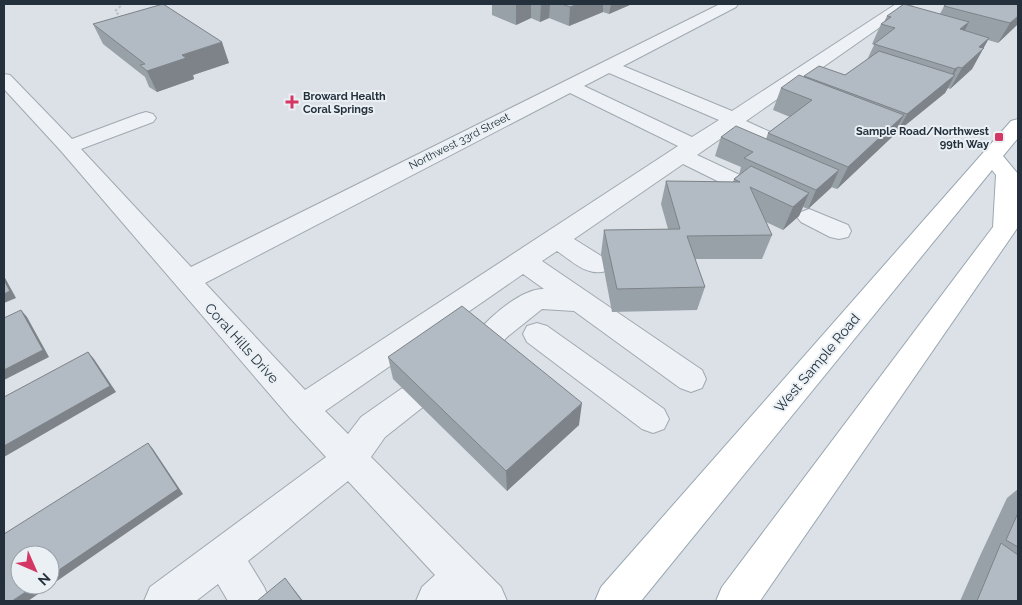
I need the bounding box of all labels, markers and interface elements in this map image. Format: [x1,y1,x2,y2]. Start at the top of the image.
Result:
place label: Broward Health Coral Springs [303,90,386,116]
marker: Broward Health Coral Springs [285,95,299,109]
street label: Northwest 33rd Street [407,110,512,173]
place label: Sample Road/Northwest 99th Way [856,125,990,151]
marker: Sample Road/Northwest 99th Way [993,131,1005,143]
street label: Coral Hills Drive [202,300,282,386]
street label: West Sample Road [771,310,863,416]
north arrow [10,545,60,595]
text: N [35,570,54,589]

